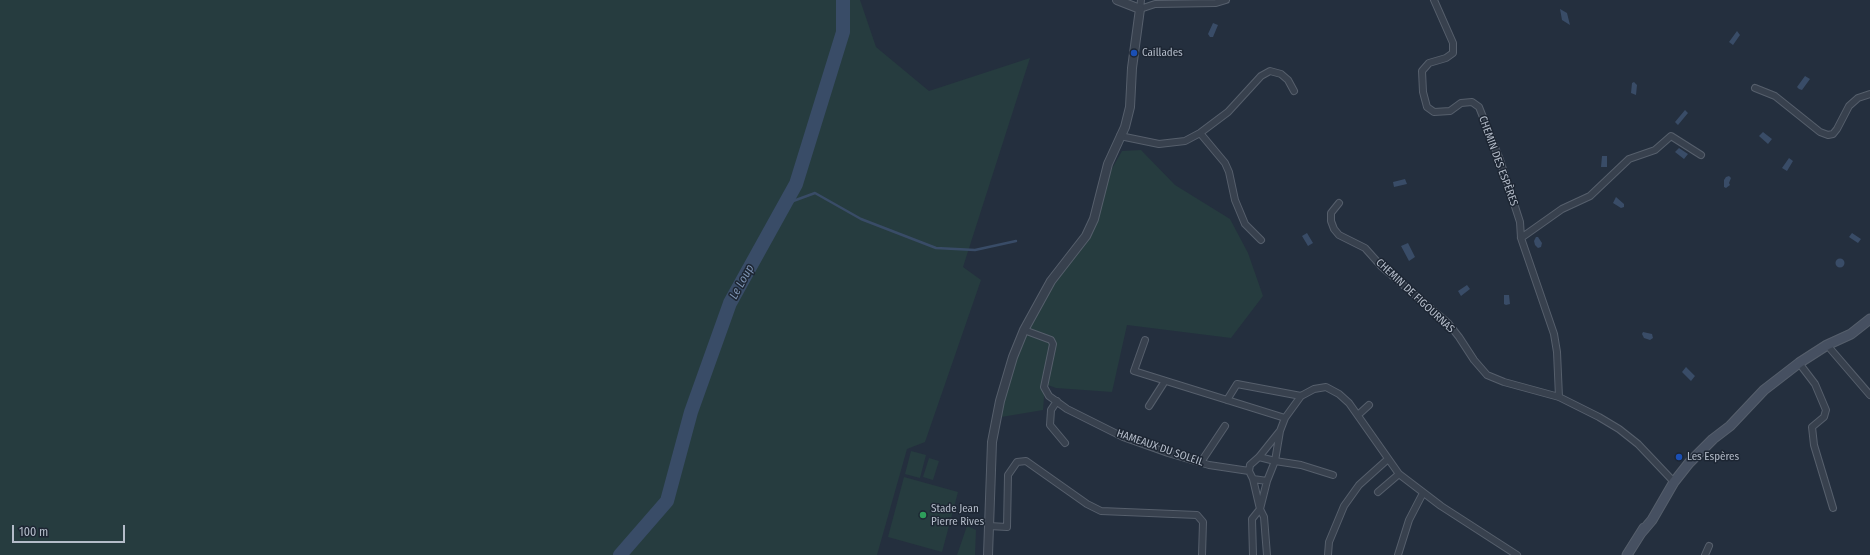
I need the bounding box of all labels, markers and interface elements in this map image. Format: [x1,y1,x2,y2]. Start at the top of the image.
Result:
place label: Caillades [1142,46,1183,60]
marker: Caillades [1129,48,1139,58]
street label: CHEMIN DES ESPÈRES [1476,114,1520,208]
street label: CHEMIN DE FIGOURNAS [1373,256,1457,336]
water label: Le Loup [727,262,757,302]
street label: HAMEAUX DU SOLEIL [1115,427,1205,469]
place label: Les Espères [1687,450,1739,464]
marker: Les Espères [1674,452,1684,462]
place label: Stade Jean Pierre Rives [931,502,984,528]
marker: Stade Jean Pierre Rives [918,510,928,520]
scale bar [14,517,127,543]
text: 100 m [19,525,48,539]

